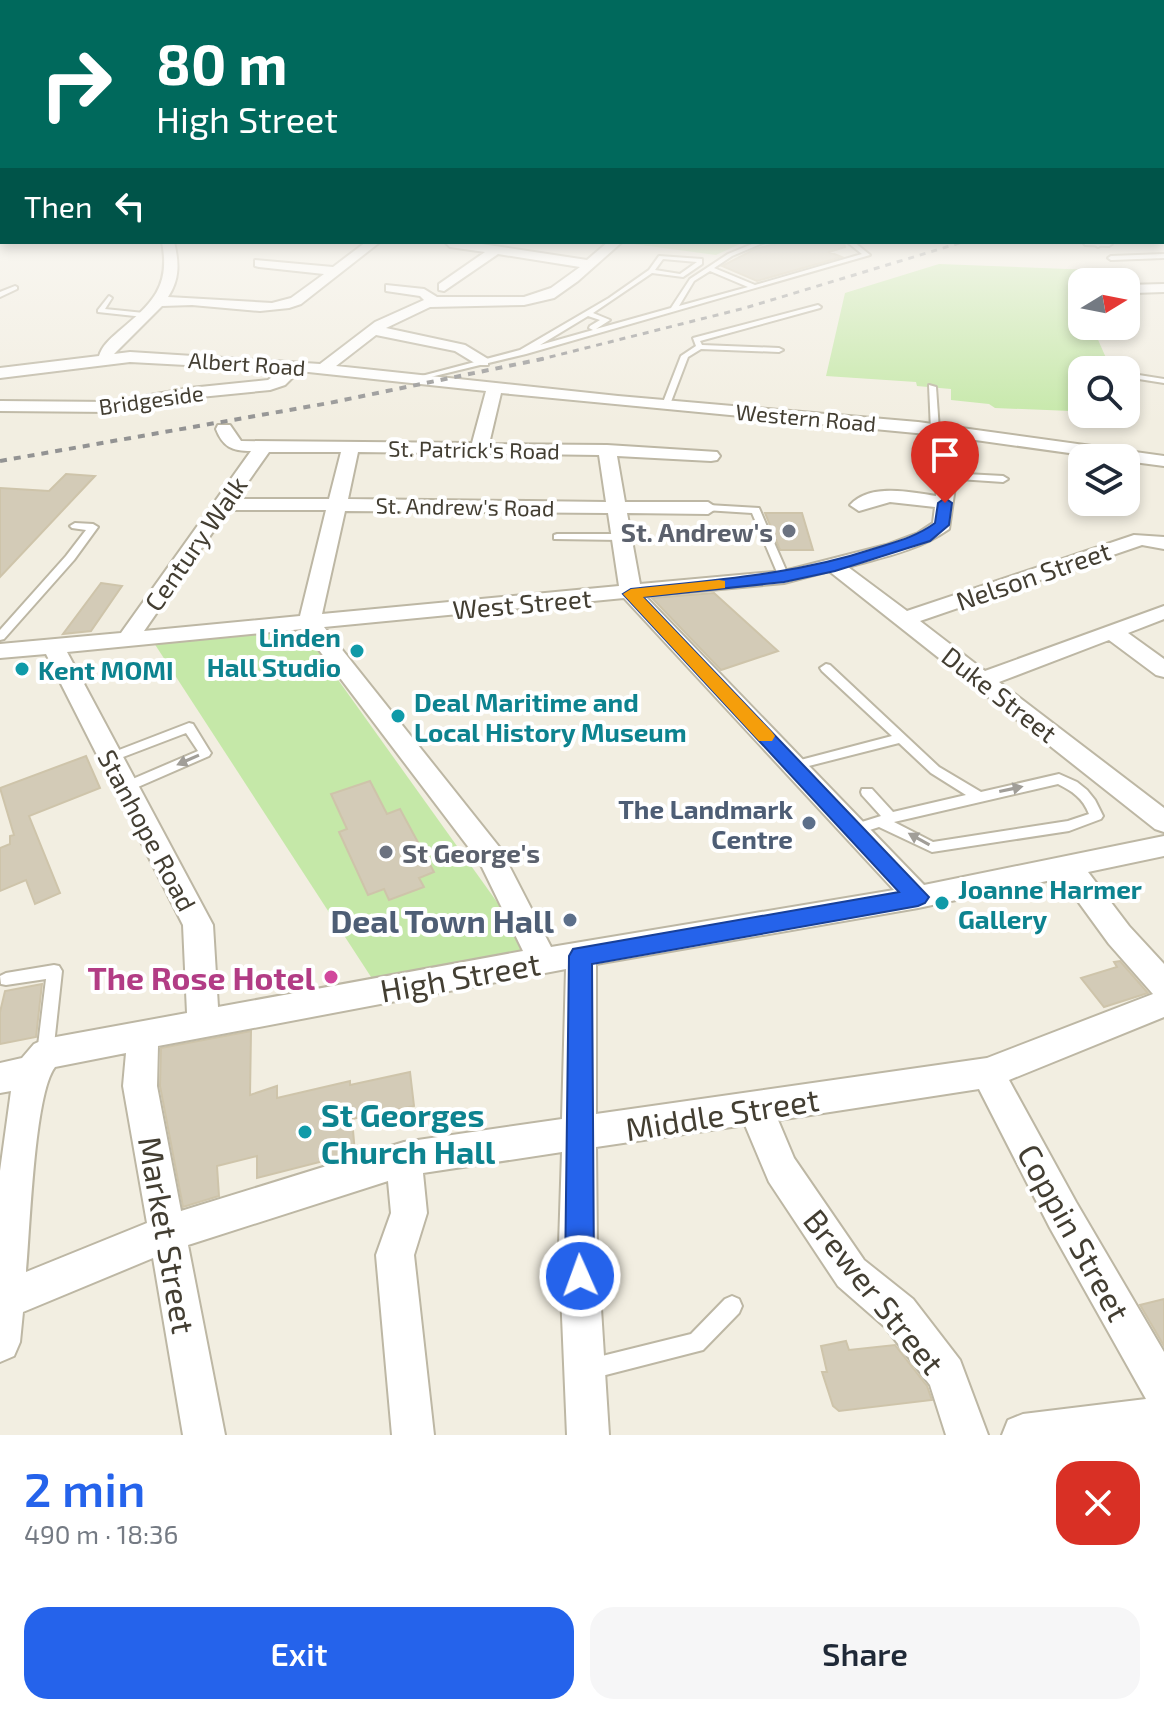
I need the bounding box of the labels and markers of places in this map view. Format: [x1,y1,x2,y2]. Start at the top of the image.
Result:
pin [911,421,979,503]
place label: St. Andrew's [621,516,773,547]
marker: St. Andrew's [780,522,798,540]
place label: Linden Hall Studio [207,621,341,682]
marker: Linden Hall Studio [348,642,366,660]
place label: Kent MOMI [38,654,174,685]
marker: Kent MOMI [13,660,31,678]
place label: Deal Maritime and Local History Museum [414,686,687,748]
marker: Deal Maritime and Local History Museum [389,707,407,725]
place label: The Landmark Centre [618,793,793,854]
marker: The Landmark Centre [800,814,818,832]
place label: St George's [402,837,540,868]
marker: St George's [377,843,395,861]
place label: Joanne Harmer Gallery [958,873,1142,935]
marker: Joanne Harmer Gallery [933,894,951,912]
place label: Deal Town Hall [330,901,554,939]
marker: Deal Town Hall [561,911,579,929]
place label: The Rose Hotel [88,958,315,996]
marker: The Rose Hotel [322,968,340,986]
place label: St Georges Church Hall [321,1095,496,1170]
marker: St Georges Church Hall [296,1123,314,1141]

